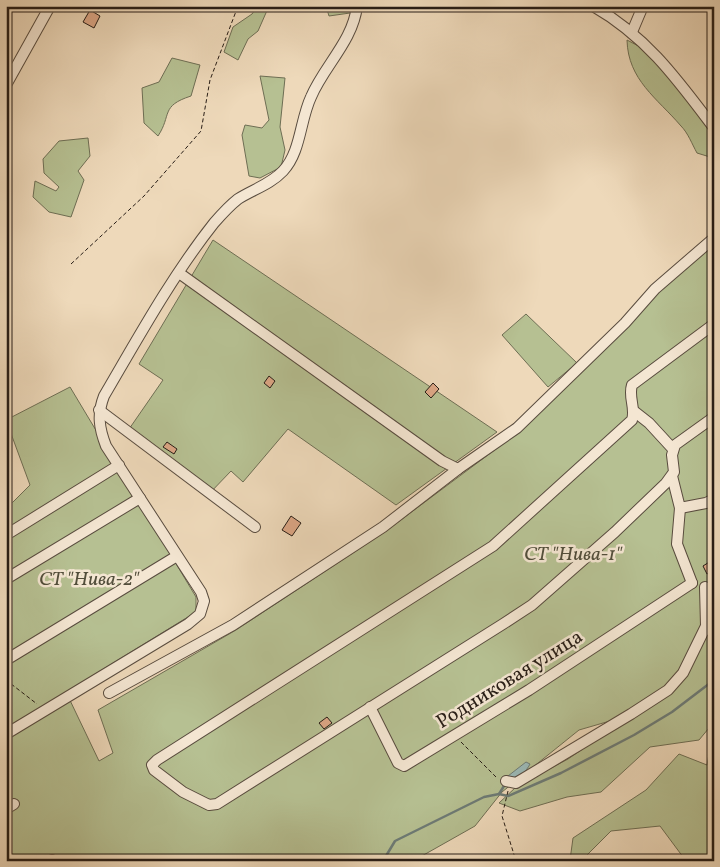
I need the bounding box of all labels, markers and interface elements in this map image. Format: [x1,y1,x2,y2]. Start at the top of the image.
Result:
park label: СТ "Нива-1" [524,541,623,569]
park label: СТ "Нива-2" [39,566,140,594]
street label: Родниковая улица [431,624,589,736]

